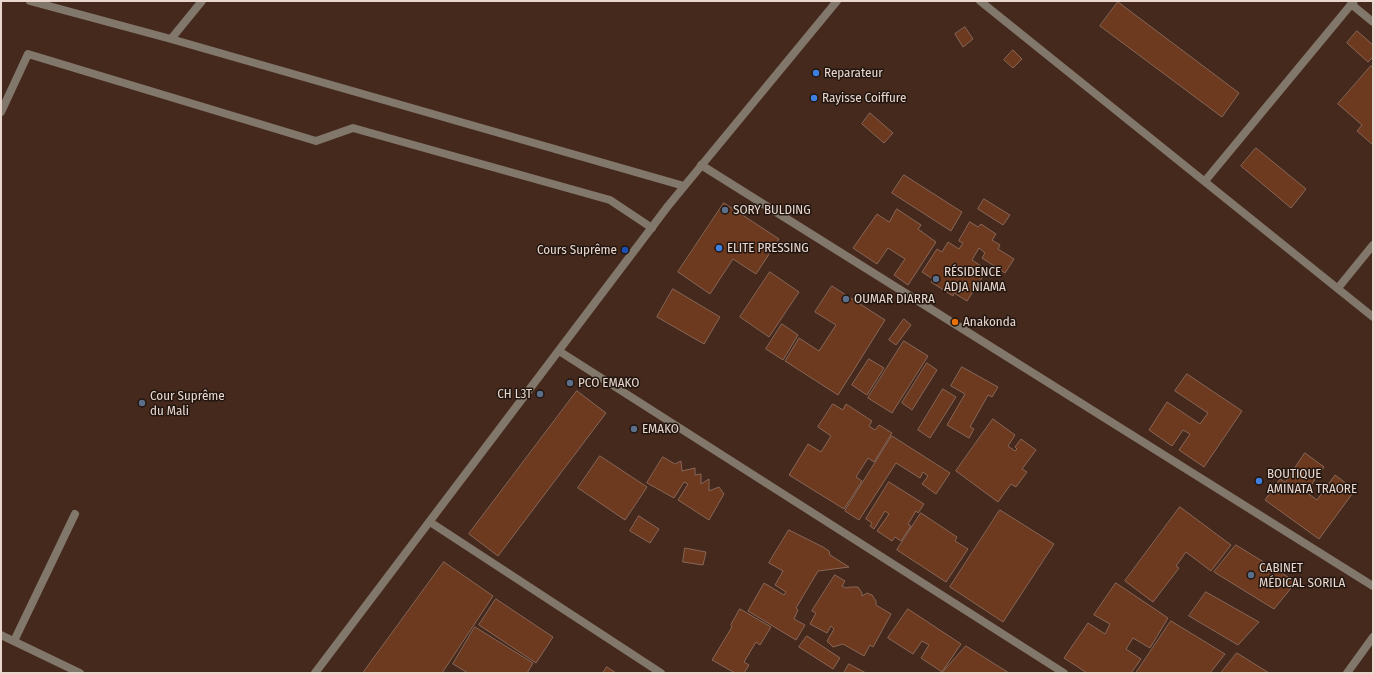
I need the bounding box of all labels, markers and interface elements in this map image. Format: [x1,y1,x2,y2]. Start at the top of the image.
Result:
place label: Reparateur [824,65,883,81]
marker: Reparateur [811,68,821,78]
place label: Rayisse Coiffure [822,90,906,106]
marker: Rayisse Coiffure [809,93,819,103]
place label: SORY BULDING [733,202,811,218]
marker: SORY BULDING [720,205,730,215]
place label: ELITE PRESSING [727,240,809,256]
place label: Cours Suprême [537,242,617,258]
marker: ELITE PRESSING [714,243,724,253]
marker: Cours Suprême [620,245,630,255]
place label: RÉSIDENCE ADJA NIAMA [944,264,1006,295]
marker: RÉSIDENCE ADJA NIAMA [931,274,941,284]
place label: OUMAR DIARRA [854,291,935,307]
marker: OUMAR DIARRA [841,294,851,304]
place label: Anakonda [963,314,1016,330]
marker: Anakonda [950,317,960,327]
place label: PCO EMAKO [578,375,639,391]
marker: PCO EMAKO [565,378,575,388]
place label: CH L3T [497,386,532,402]
place label: Cour Suprême du Mali [150,388,225,419]
marker: CH L3T [535,389,545,399]
marker: Cour Suprême du Mali [137,398,147,408]
place label: EMAKO [642,421,679,437]
marker: EMAKO [629,424,639,434]
place label: BOUTIQUE AMINATA TRAORE [1267,466,1357,497]
marker: BOUTIQUE AMINATA TRAORE [1254,476,1264,486]
place label: CABINET MÉDICAL SORILA [1259,560,1345,591]
marker: CABINET MÉDICAL SORILA [1246,570,1256,580]

